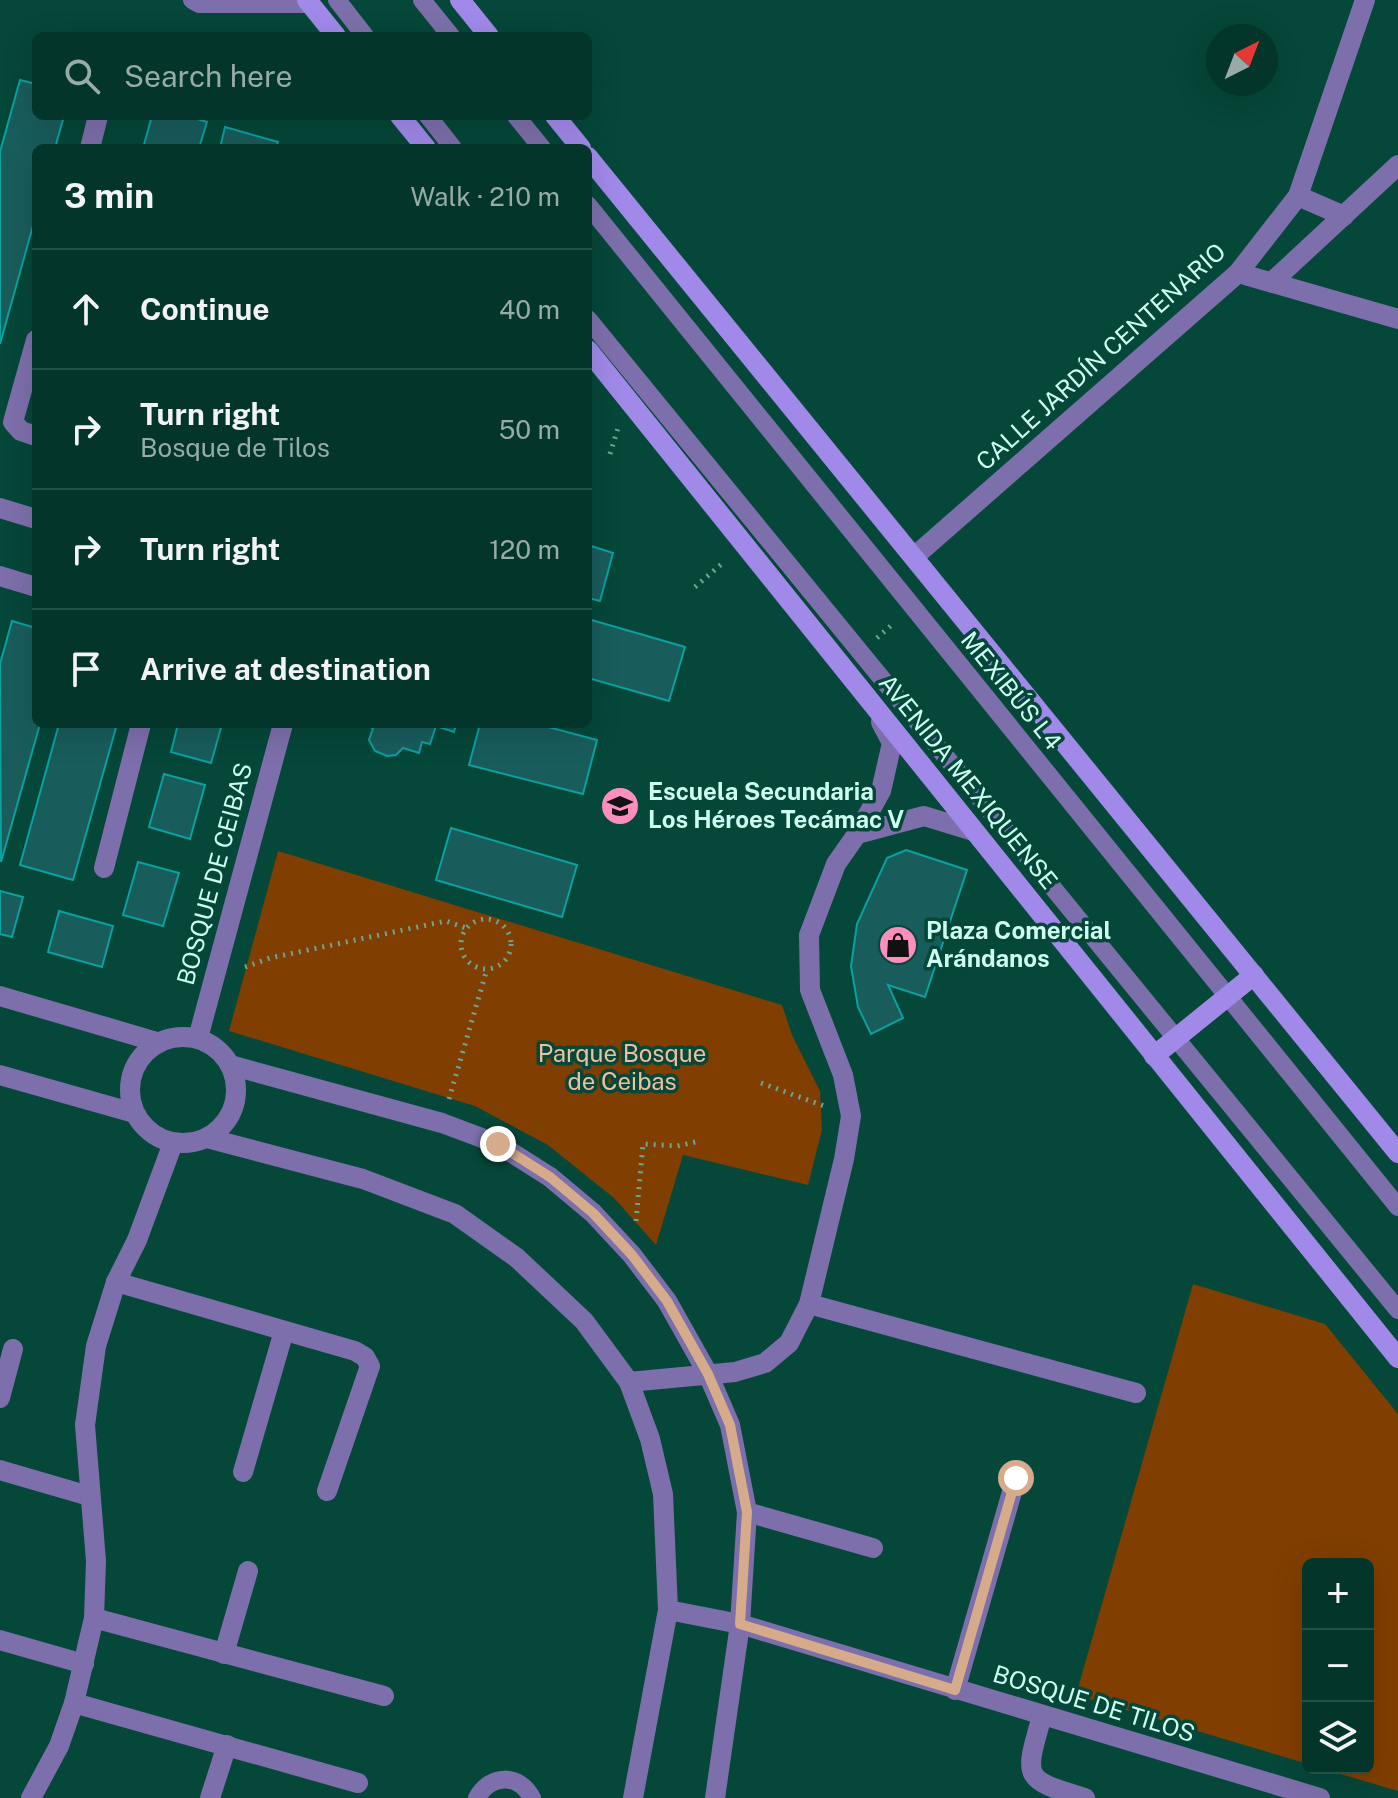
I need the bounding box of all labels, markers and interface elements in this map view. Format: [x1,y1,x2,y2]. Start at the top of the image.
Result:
north arrow [1206,24,1278,96]
search box [32,32,592,120]
icon: search [60,54,104,98]
text: Search here [124,58,292,94]
text: 3 min [64,176,154,216]
text: Walk · 210 m [410,181,560,212]
street label: CALLE JARDÍN CENTENARIO [970,237,1231,476]
icon: ahead [64,287,108,331]
text: Continue [140,291,270,327]
text: 40 m [499,294,560,325]
text: Turn right [140,396,280,432]
icon: right [64,407,108,451]
text: 50 m [499,414,560,445]
text: Bosque de Tilos [140,432,330,463]
icon: right [64,527,108,571]
text: Turn right [140,531,280,567]
text: 120 m [489,534,560,565]
street label: MEXIBÚS L4 [956,626,1068,755]
icon: arrive [64,647,108,691]
text: Arrive at destination [140,651,431,687]
street label: AVENIDA MEXIQUENSE [874,669,1064,894]
street label: BOSQUE DE CEIBAS [171,760,257,988]
place label: Escuela Secundaria Los Héroes Tecámac V [648,777,904,833]
school or university icon: Escuela Secundaria Los Héroes Tecámac V [599,785,641,827]
place label: Plaza Comercial Arándanos [926,916,1111,972]
shop icon: Plaza Comercial Arándanos [877,924,919,966]
park label: Parque Bosque de Ceibas [538,1039,706,1095]
route end [480,1126,516,1162]
route start [998,1460,1034,1496]
map controls [1302,1558,1374,1774]
button: + [1302,1558,1374,1630]
button: − [1302,1630,1374,1702]
street label: BOSQUE DE TILOS [990,1659,1199,1747]
button: layers [1302,1702,1374,1774]

